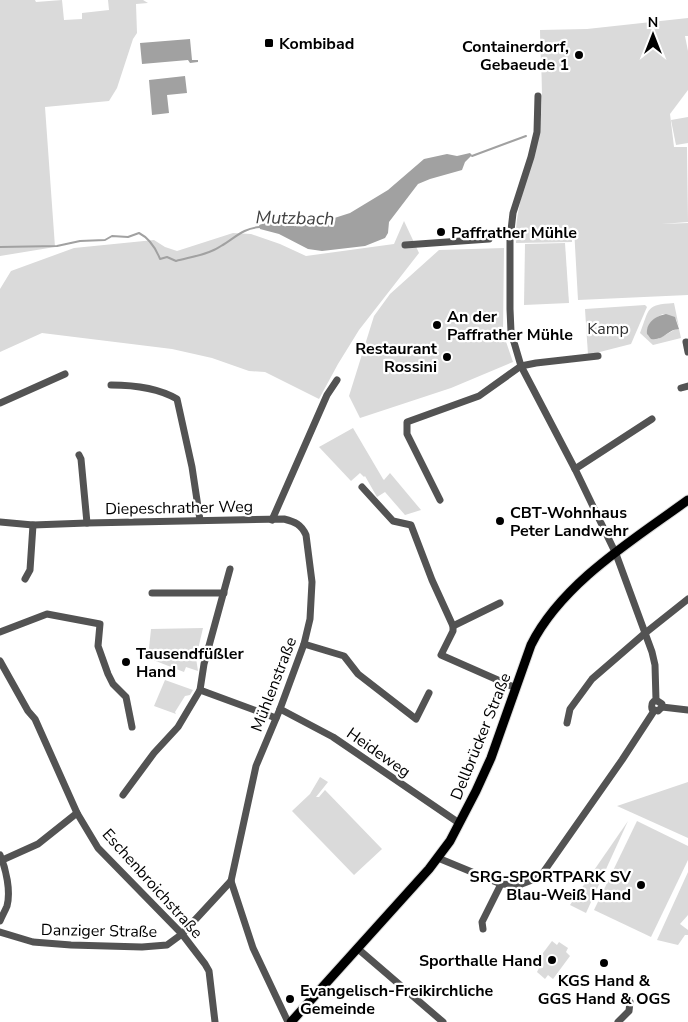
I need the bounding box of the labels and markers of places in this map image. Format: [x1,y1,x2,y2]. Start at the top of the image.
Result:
place label: Kombibad [279,33,354,55]
place label: Containerdorf, Gebaeude 1 [462,36,569,76]
marker: Kombibad [263,37,275,49]
marker: Containerdorf, Gebaeude 1 [573,49,585,61]
place label: Paffrather Mühle [451,222,577,244]
marker: Paffrather Mühle [435,226,447,238]
place label: An der Paffrather Mühle [447,306,573,346]
marker: An der Paffrather Mühle [431,319,443,331]
place label: Restaurant Rossini [355,338,438,378]
marker: Restaurant Rossini [441,351,453,363]
place label: CBT-Wohnhaus Peter Landwehr [510,502,629,542]
marker: CBT-Wohnhaus Peter Landwehr [494,515,506,527]
place label: Tausendfüßler Hand [136,643,244,683]
marker: Tausendfüßler Hand [120,656,132,668]
place label: SRG-SPORTPARK SV Blau-Weiß Hand [470,866,632,906]
marker: SRG-SPORTPARK SV Blau-Weiß Hand [635,879,647,891]
place label: Sporthalle Hand [419,950,542,972]
marker: Sporthalle Hand [546,954,558,966]
marker: KGS Hand & GGS Hand & OGS [598,957,610,969]
place label: KGS Hand & GGS Hand & OGS [538,970,670,1010]
place label: Evangelisch-Freikirchliche Gemeinde [300,980,494,1020]
marker: Evangelisch-Freikirchliche Gemeinde [284,993,296,1005]

